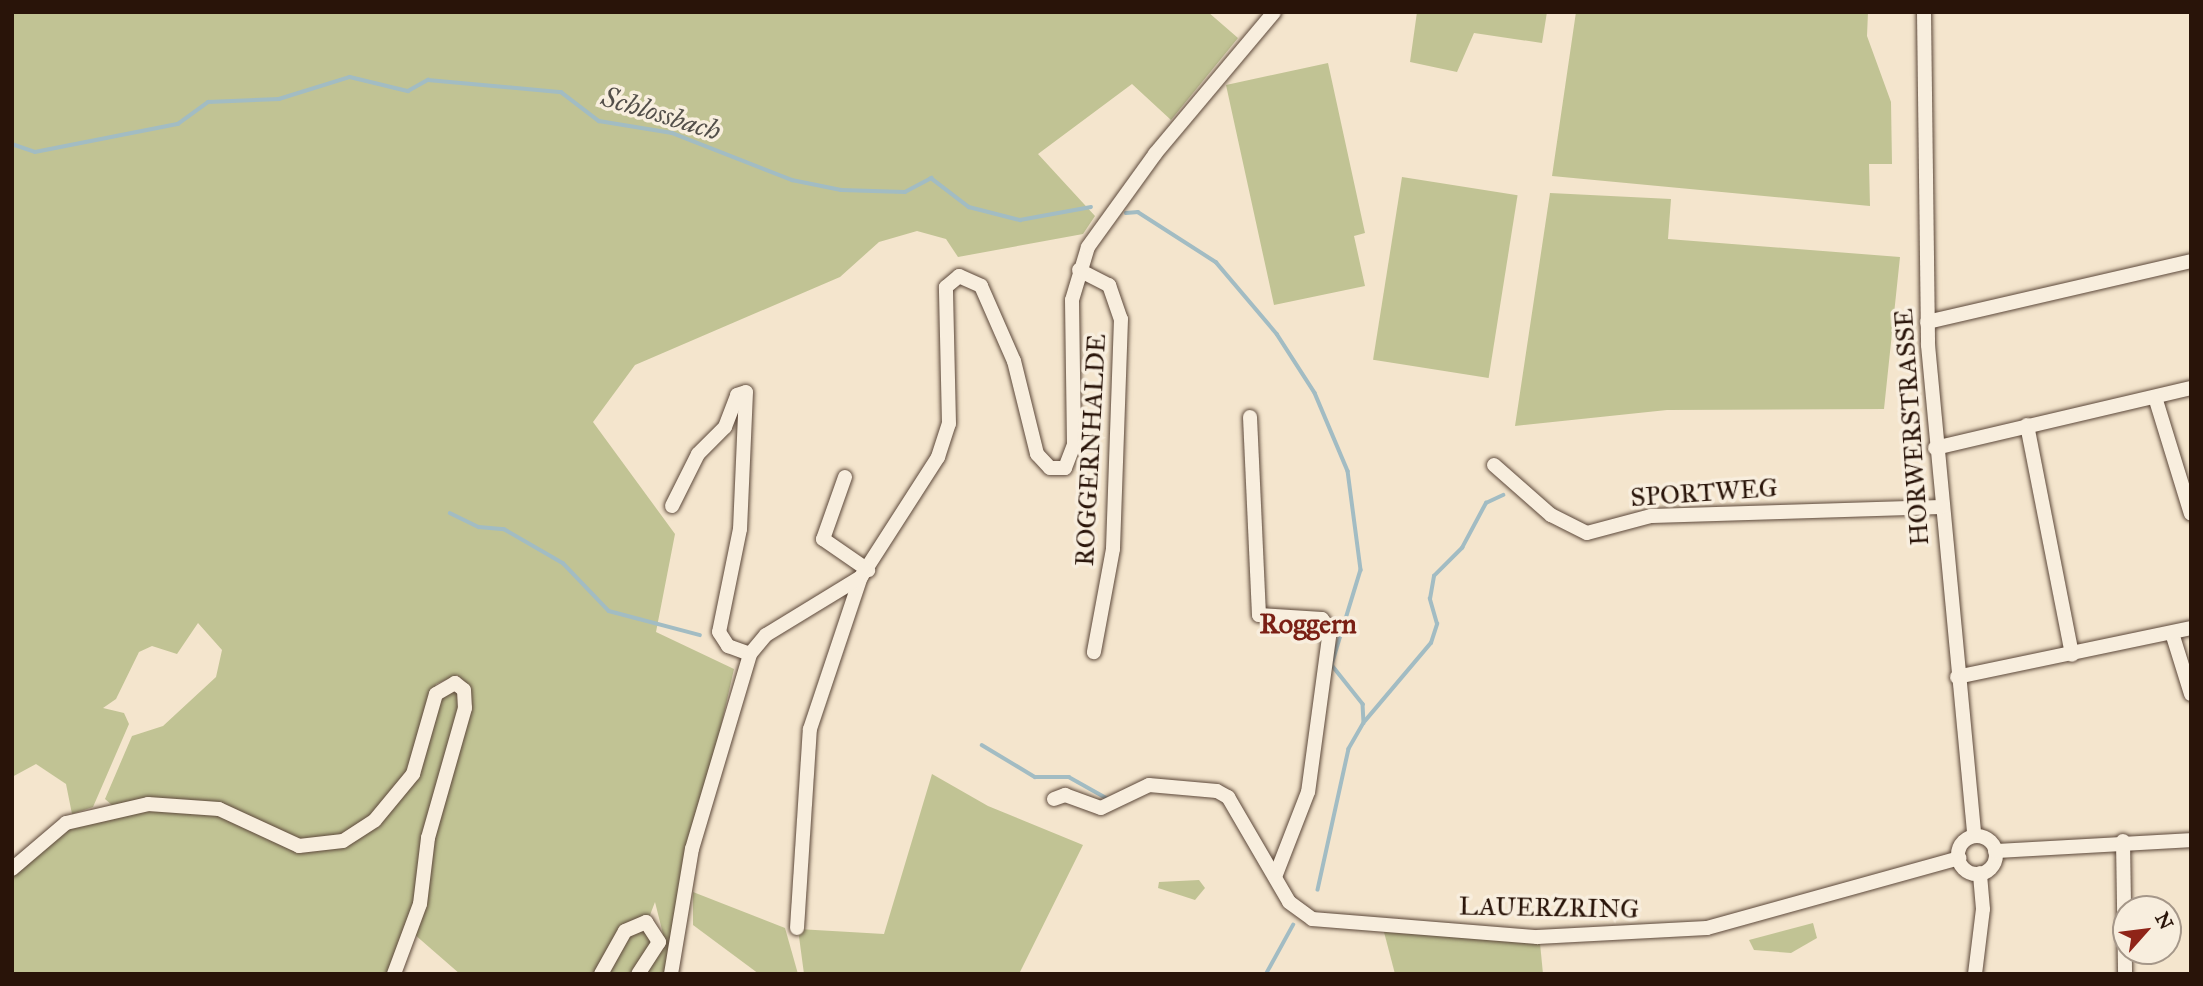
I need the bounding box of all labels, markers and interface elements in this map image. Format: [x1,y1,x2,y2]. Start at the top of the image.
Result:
water label: Schlossbach [597,80,725,148]
street label: HORWERSTRASSE [1888,307,1936,547]
street label: ROGGERNHALDE [1069,333,1113,567]
street label: SPORTWEG [1629,472,1779,514]
district label: Roggern [1259,607,1357,641]
street label: LAUERZRING [1459,891,1639,925]
north arrow [2112,895,2182,965]
text: N [2150,908,2178,933]

